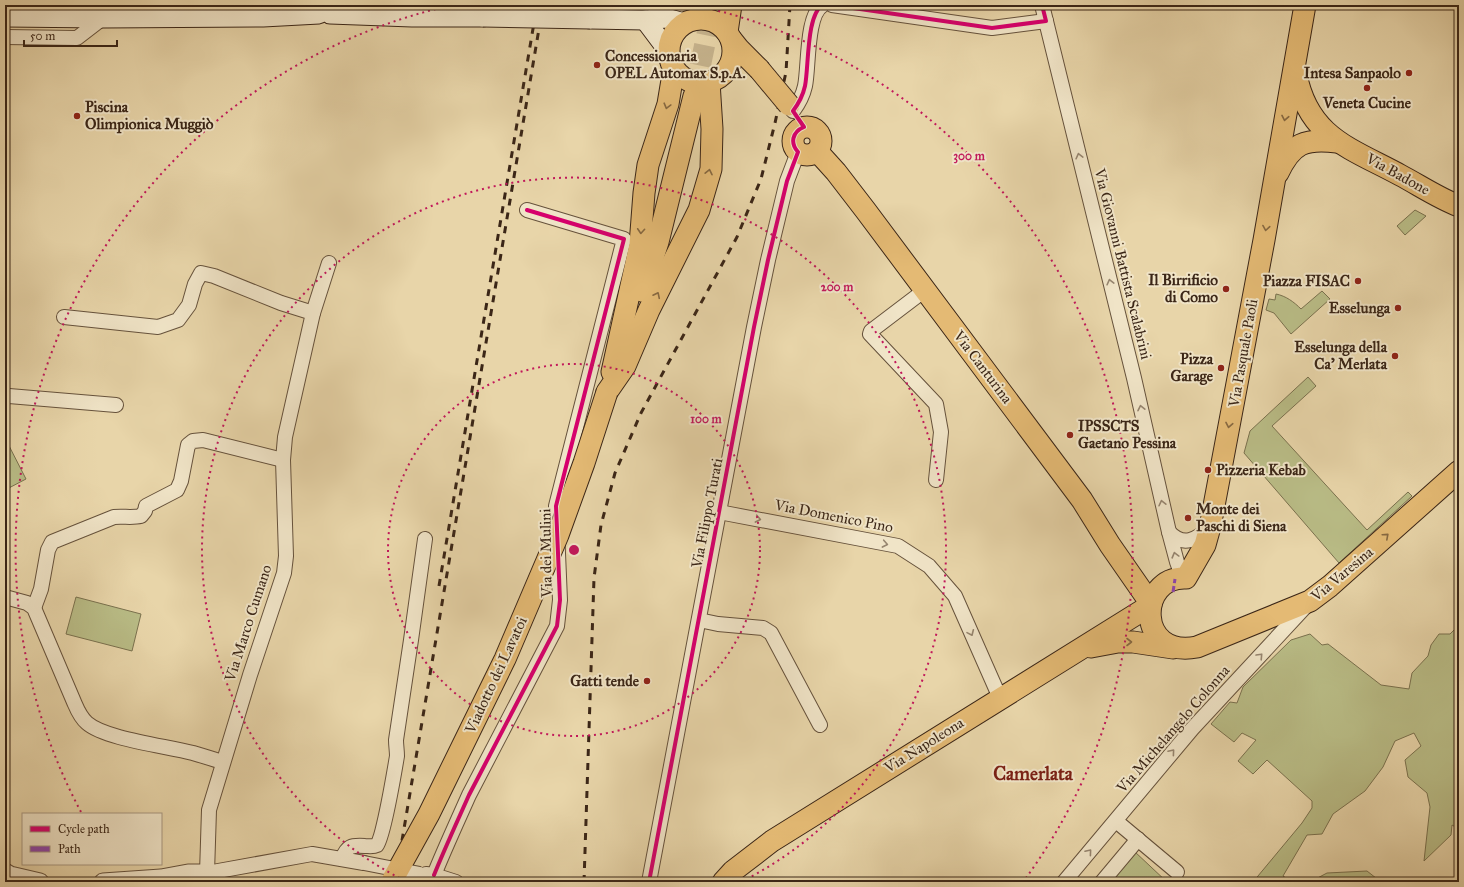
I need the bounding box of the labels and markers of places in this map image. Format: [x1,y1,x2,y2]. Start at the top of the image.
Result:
place label: Concessionaria OPEL Automax S.p.A. [605,47,746,83]
marker: Concessionaria OPEL Automax S.p.A. [592,60,602,70]
place label: Intesa Sanpaolo [1304,64,1401,83]
marker: Intesa Sanpaolo [1404,68,1414,78]
marker: Veneta Cucine [1362,83,1372,93]
place label: Veneta Cucine [1322,94,1412,112]
place label: Piscina Olimpionica Muggiò [85,98,214,134]
marker: Piscina Olimpionica Muggiò [72,111,82,121]
place label: Il Birrificio di Como [1148,271,1218,306]
place label: Piazza FISAC [1263,272,1350,290]
marker: Piazza FISAC [1353,276,1363,286]
marker: Il Birrificio di Como [1221,284,1231,294]
place label: Esselunga [1329,299,1391,318]
marker: Esselunga [1393,303,1403,313]
place label: Esselunga della Ca' Merlata [1294,338,1388,373]
place label: Pizza Garage [1170,350,1214,386]
marker: Esselunga della Ca' Merlata [1390,351,1400,361]
marker: Pizza Garage [1216,363,1226,373]
place label: IPSSCTS Gaetano Pessina [1078,417,1177,452]
marker: IPSSCTS Gaetano Pessina [1065,430,1075,440]
place label: Pizzeria Kebab [1216,461,1306,479]
marker: Pizzeria Kebab [1203,465,1213,475]
place label: Monte dei Paschi di Siena [1196,500,1287,535]
marker: Monte dei Paschi di Siena [1183,513,1193,523]
centre of rings [567,543,581,557]
place label: Gatti tende [570,672,640,690]
marker: Gatti tende [642,676,652,686]

